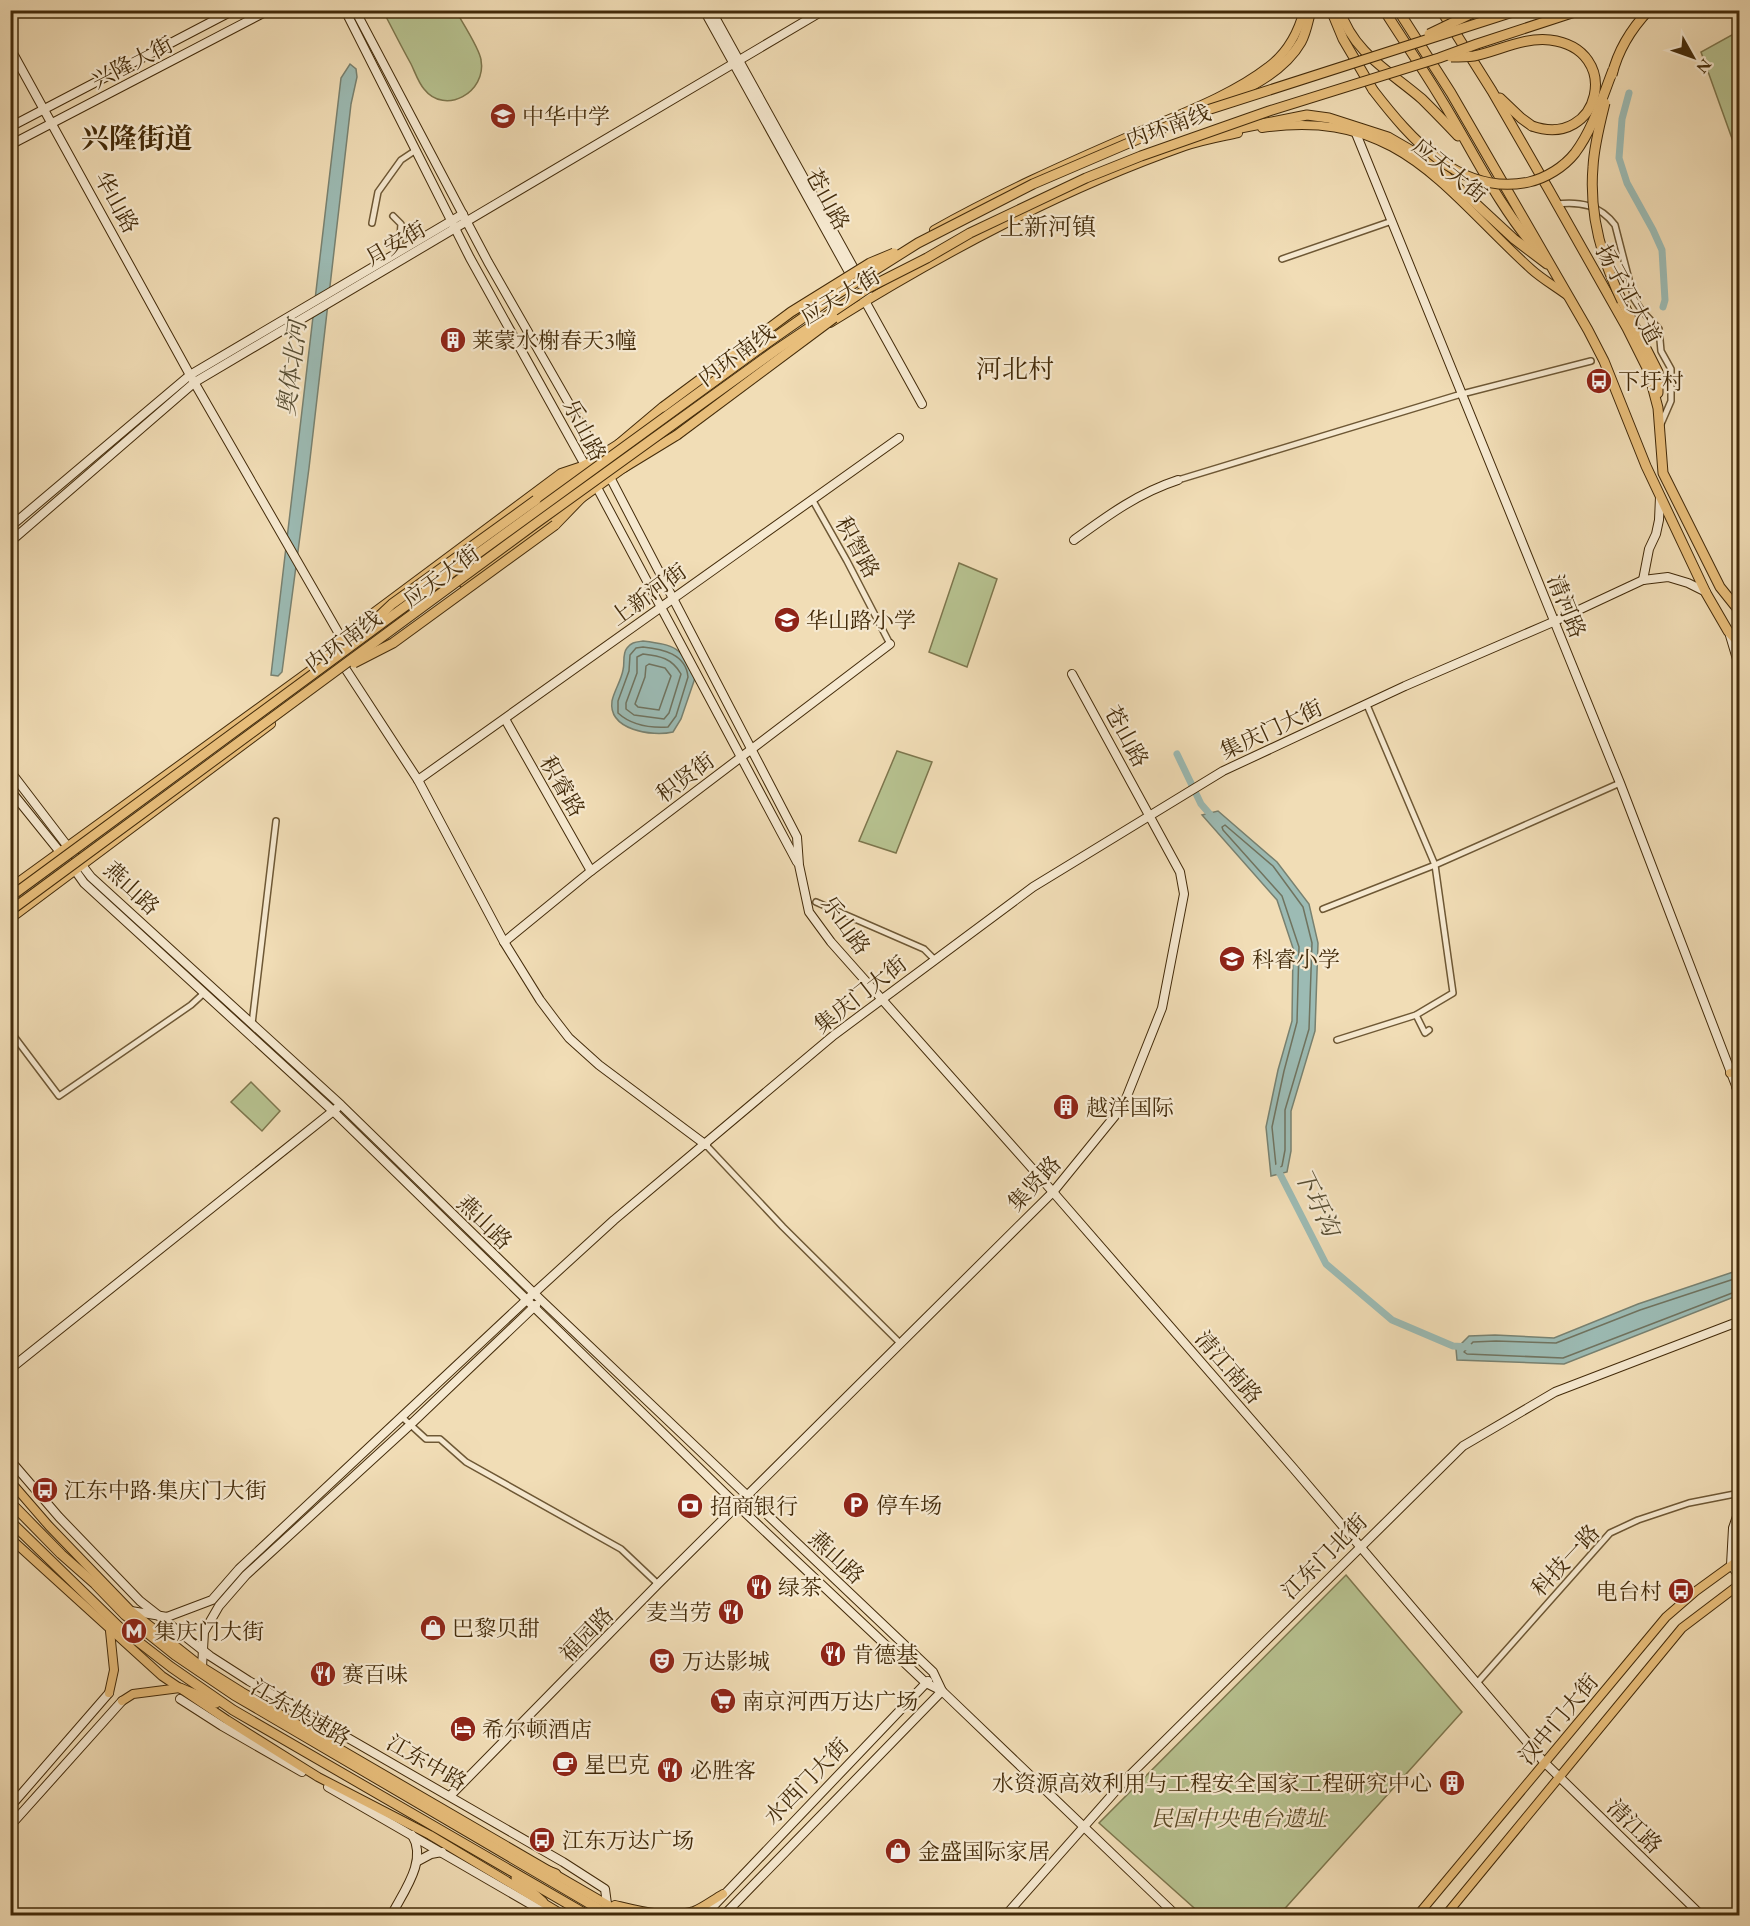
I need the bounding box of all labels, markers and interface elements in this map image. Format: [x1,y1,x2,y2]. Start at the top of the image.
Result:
north arrow [1663,27,1723,87]
street label: 兴隆大街 [86,30,178,95]
text: N [1692,55,1716,78]
street label: 内环南线 [1122,98,1214,155]
school or university icon: 中华中学 [488,101,518,131]
place label: 中华中学 [522,102,610,131]
district label: 兴隆街道 [81,120,193,156]
street label: 应天大街 [1406,131,1493,209]
street label: 苍山路 [799,163,856,235]
street label: 华山路 [88,166,145,238]
district label: 上新河镇 [1000,211,1096,242]
street label: 月安街 [359,214,431,272]
street label: 扬子江大道 [1589,239,1668,349]
street label: 应天大街 [795,261,885,332]
water label: 奥体北河 [270,314,313,417]
street label: 内环南线 [692,318,780,393]
building icon: 莱蒙水榭春天3幢 [438,325,468,355]
place label: 莱蒙水榭春天3幢 [472,326,637,355]
district label: 河北村 [976,352,1054,386]
bus stop icon: 下圩村 [1584,366,1614,396]
place label: 下圩村 [1618,367,1684,396]
street label: 乐山路 [556,394,613,466]
street label: 积智路 [829,511,886,583]
street label: 应天大街 [397,539,485,614]
street label: 上新河街 [604,557,692,632]
street label: 清河路 [1541,570,1592,642]
street label: 内环南线 [299,604,387,679]
school or university icon: 华山路小学 [772,605,802,635]
place label: 华山路小学 [806,606,916,635]
street label: 集庆门大街 [1215,693,1327,766]
street label: 苍山路 [1098,700,1155,772]
street label: 积贤街 [650,746,720,809]
street label: 积睿路 [534,750,592,822]
street label: 燕山路 [98,855,166,921]
street label: 乐山路 [814,890,877,961]
school or university icon: 科睿小学 [1217,944,1247,974]
place label: 科睿小学 [1252,945,1340,974]
street label: 集庆门大街 [808,949,913,1040]
building icon: 越洋国际 [1051,1092,1081,1122]
place label: 越洋国际 [1086,1093,1174,1122]
street label: 集贤路 [1001,1149,1067,1217]
water label: 下圩沟 [1288,1163,1349,1245]
street label: 燕山路 [451,1189,518,1256]
street label: 清江南路 [1189,1325,1268,1410]
bus stop icon: 江东中路·集庆门大街 [30,1475,60,1505]
place label: 江东中路·集庆门大街 [64,1476,266,1505]
parking icon: 停车场 [841,1490,871,1520]
bank icon: 招商银行 [675,1491,705,1521]
place label: 停车场 [876,1491,942,1520]
place label: 招商银行 [710,1492,798,1521]
street label: 江东门北街 [1275,1507,1374,1606]
street label: 科技一路 [1525,1518,1606,1602]
street label: 燕山路 [803,1524,871,1590]
restaurant icon: 绿茶 [744,1572,774,1602]
place label: 绿茶 [778,1573,822,1602]
bus stop icon: 电台村 [1666,1576,1696,1606]
place label: 电台村 [1596,1577,1662,1606]
restaurant icon: 麦当劳 [716,1597,746,1627]
place label: 麦当劳 [646,1598,712,1627]
street label: 福园路 [553,1601,620,1668]
shop icon: 巴黎贝甜 [418,1613,448,1643]
place label: 巴黎贝甜 [452,1614,540,1643]
metro station icon: 集庆门大街 [119,1616,149,1646]
place label: 集庆门大街 [154,1617,264,1646]
restaurant icon: 肯德基 [818,1639,848,1669]
place label: 肯德基 [852,1640,918,1669]
theatre icon: 万达影城 [647,1646,677,1676]
place label: 万达影城 [682,1647,770,1676]
restaurant icon: 赛百味 [308,1659,338,1689]
place label: 赛百味 [342,1660,408,1689]
street label: 汉中门大街 [1512,1668,1605,1771]
street label: 江东快速路 [246,1672,356,1752]
supermarket icon: 南京河西万达广场 [708,1686,738,1716]
place label: 南京河西万达广场 [742,1687,918,1716]
hotel icon: 希尔顿酒店 [448,1714,478,1744]
place label: 希尔顿酒店 [482,1715,592,1744]
street label: 江东中路 [381,1728,472,1797]
street label: 水西门大街 [758,1732,855,1831]
cafe icon: 星巴克 [550,1749,580,1779]
place label: 星巴克 [584,1750,650,1779]
restaurant icon: 必胜客 [655,1755,685,1785]
place label: 必胜客 [690,1756,756,1785]
building icon: 水资源高效利用与工程安全国家工程研究中心 [1437,1768,1467,1798]
place label: 水资源高效利用与工程安全国家工程研究中心 [992,1769,1432,1798]
street label: 清江路 [1601,1793,1668,1860]
park label: 民国中央电台遗址 [1151,1804,1329,1833]
bus stop icon: 江东万达广场 [527,1825,557,1855]
place label: 江东万达广场 [562,1826,694,1855]
shop icon: 金盛国际家居 [883,1836,913,1866]
place label: 金盛国际家居 [918,1837,1050,1866]

